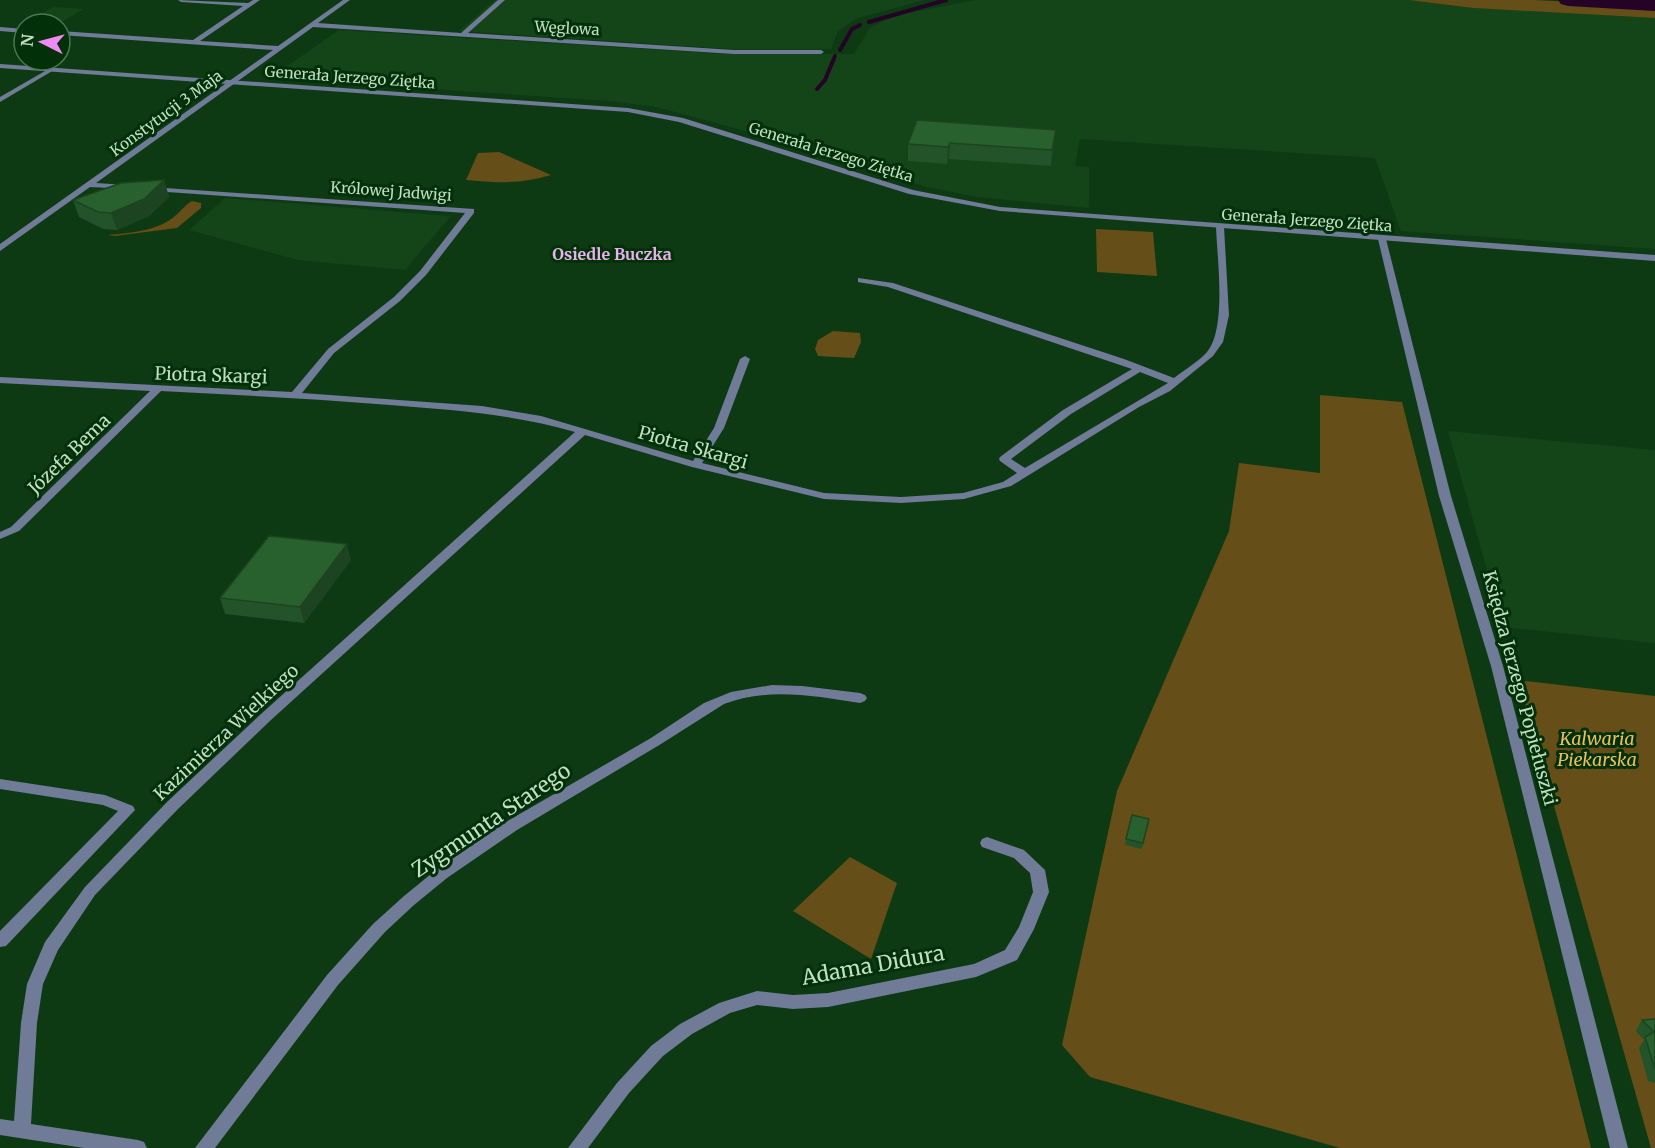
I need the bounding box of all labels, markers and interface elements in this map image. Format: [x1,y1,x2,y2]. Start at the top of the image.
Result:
north arrow [12,12,72,72]
street label: Węglowa [533,17,600,39]
text: N [16,33,38,48]
street label: Generała Jerzego Ziętka [264,62,436,92]
street label: Konstytucji 3 Maja [106,66,226,160]
street label: Generała Jerzego Ziętka [746,118,916,186]
street label: Królowej Jadwigi [330,177,452,205]
street label: Generała Jerzego Ziętka [1221,205,1393,235]
district label: Osiedle Buczka [552,244,672,264]
street label: Piotra Skargi [154,362,268,388]
street label: Józefa Bema [22,409,115,500]
street label: Piotra Skargi [636,420,751,474]
street label: Księdza Jerzego Popiełuszki [1478,568,1562,808]
street label: Kazimierza Wielkiego [149,659,303,805]
park label: Kalwaria Piekarska [1557,727,1637,771]
street label: Zygmunta Starego [406,757,576,883]
street label: Adama Didura [799,939,946,991]

